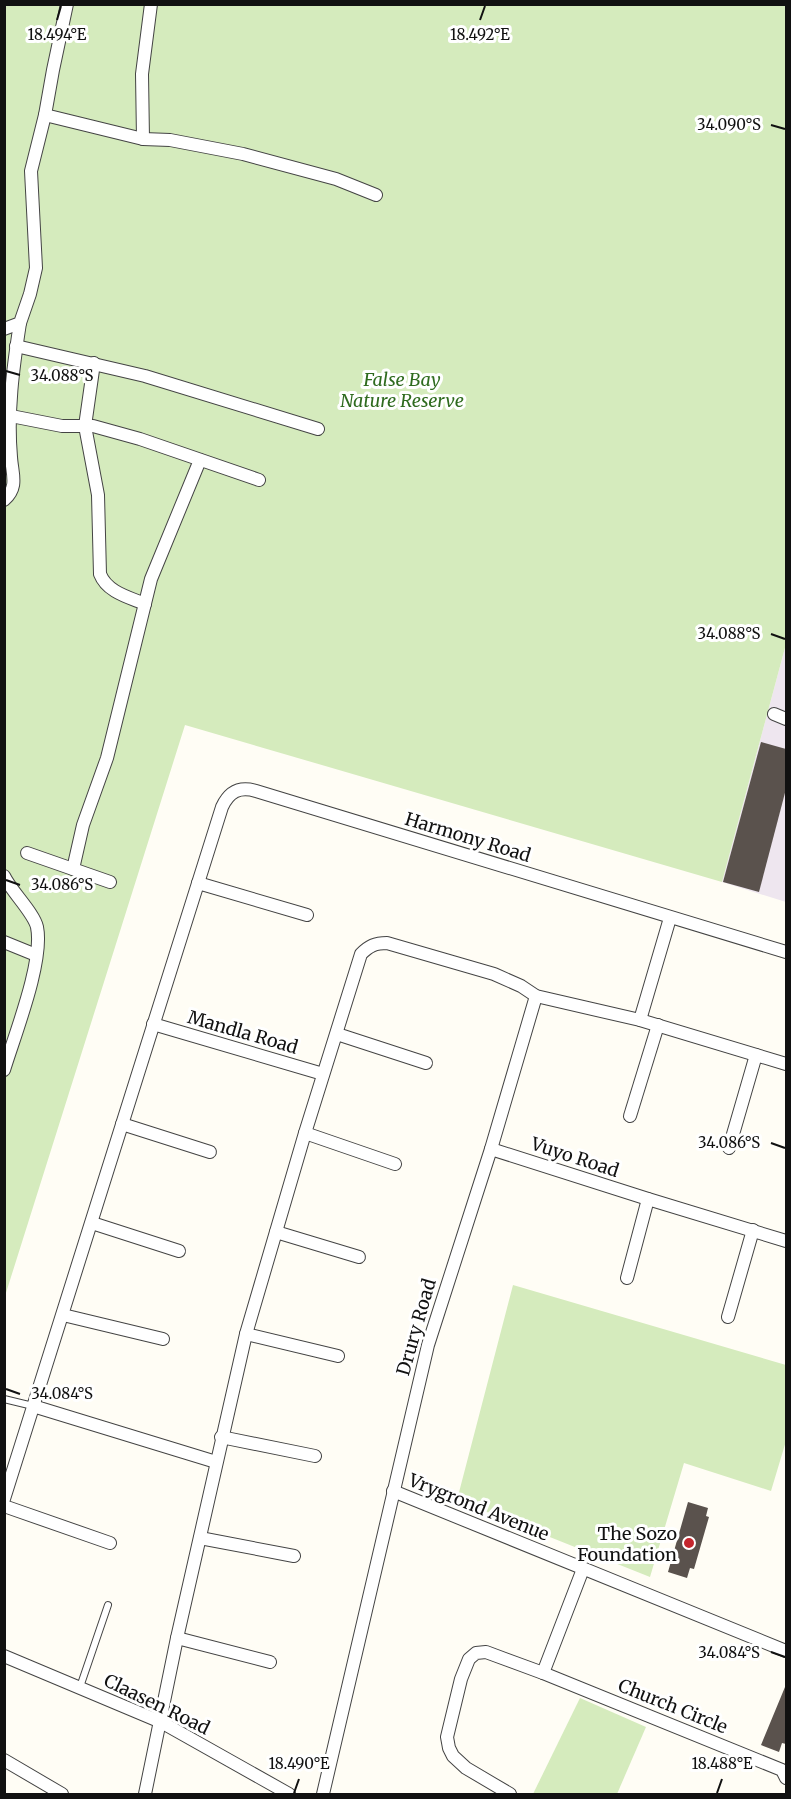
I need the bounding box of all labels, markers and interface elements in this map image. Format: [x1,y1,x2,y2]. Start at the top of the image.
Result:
text: 18.494°E [28,25,87,44]
text: 18.492°E [450,25,510,44]
text: 34.090°S [697,115,761,134]
text: 34.088°S [31,366,94,385]
park label: False Bay Nature Reserve [340,368,464,412]
text: 34.088°S [698,624,761,643]
street label: Harmony Road [402,807,534,867]
text: 34.086°S [31,875,93,894]
street label: Mandla Road [185,1005,301,1059]
street label: Vuyo Road [527,1132,622,1182]
text: 34.086°S [698,1133,760,1152]
street label: Drury Road [391,1276,441,1378]
text: 34.084°S [31,1384,93,1403]
street label: Vrygrond Avenue [405,1468,553,1546]
place label: The Sozo Foundation [577,1522,677,1566]
marker: The Sozo Foundation [682,1536,696,1550]
text: 34.084°S [698,1643,760,1662]
street label: Claasen Road [100,1668,214,1740]
street label: Church Circle [615,1674,731,1738]
text: 18.490°E [268,1754,330,1773]
text: 18.488°E [691,1754,753,1773]

